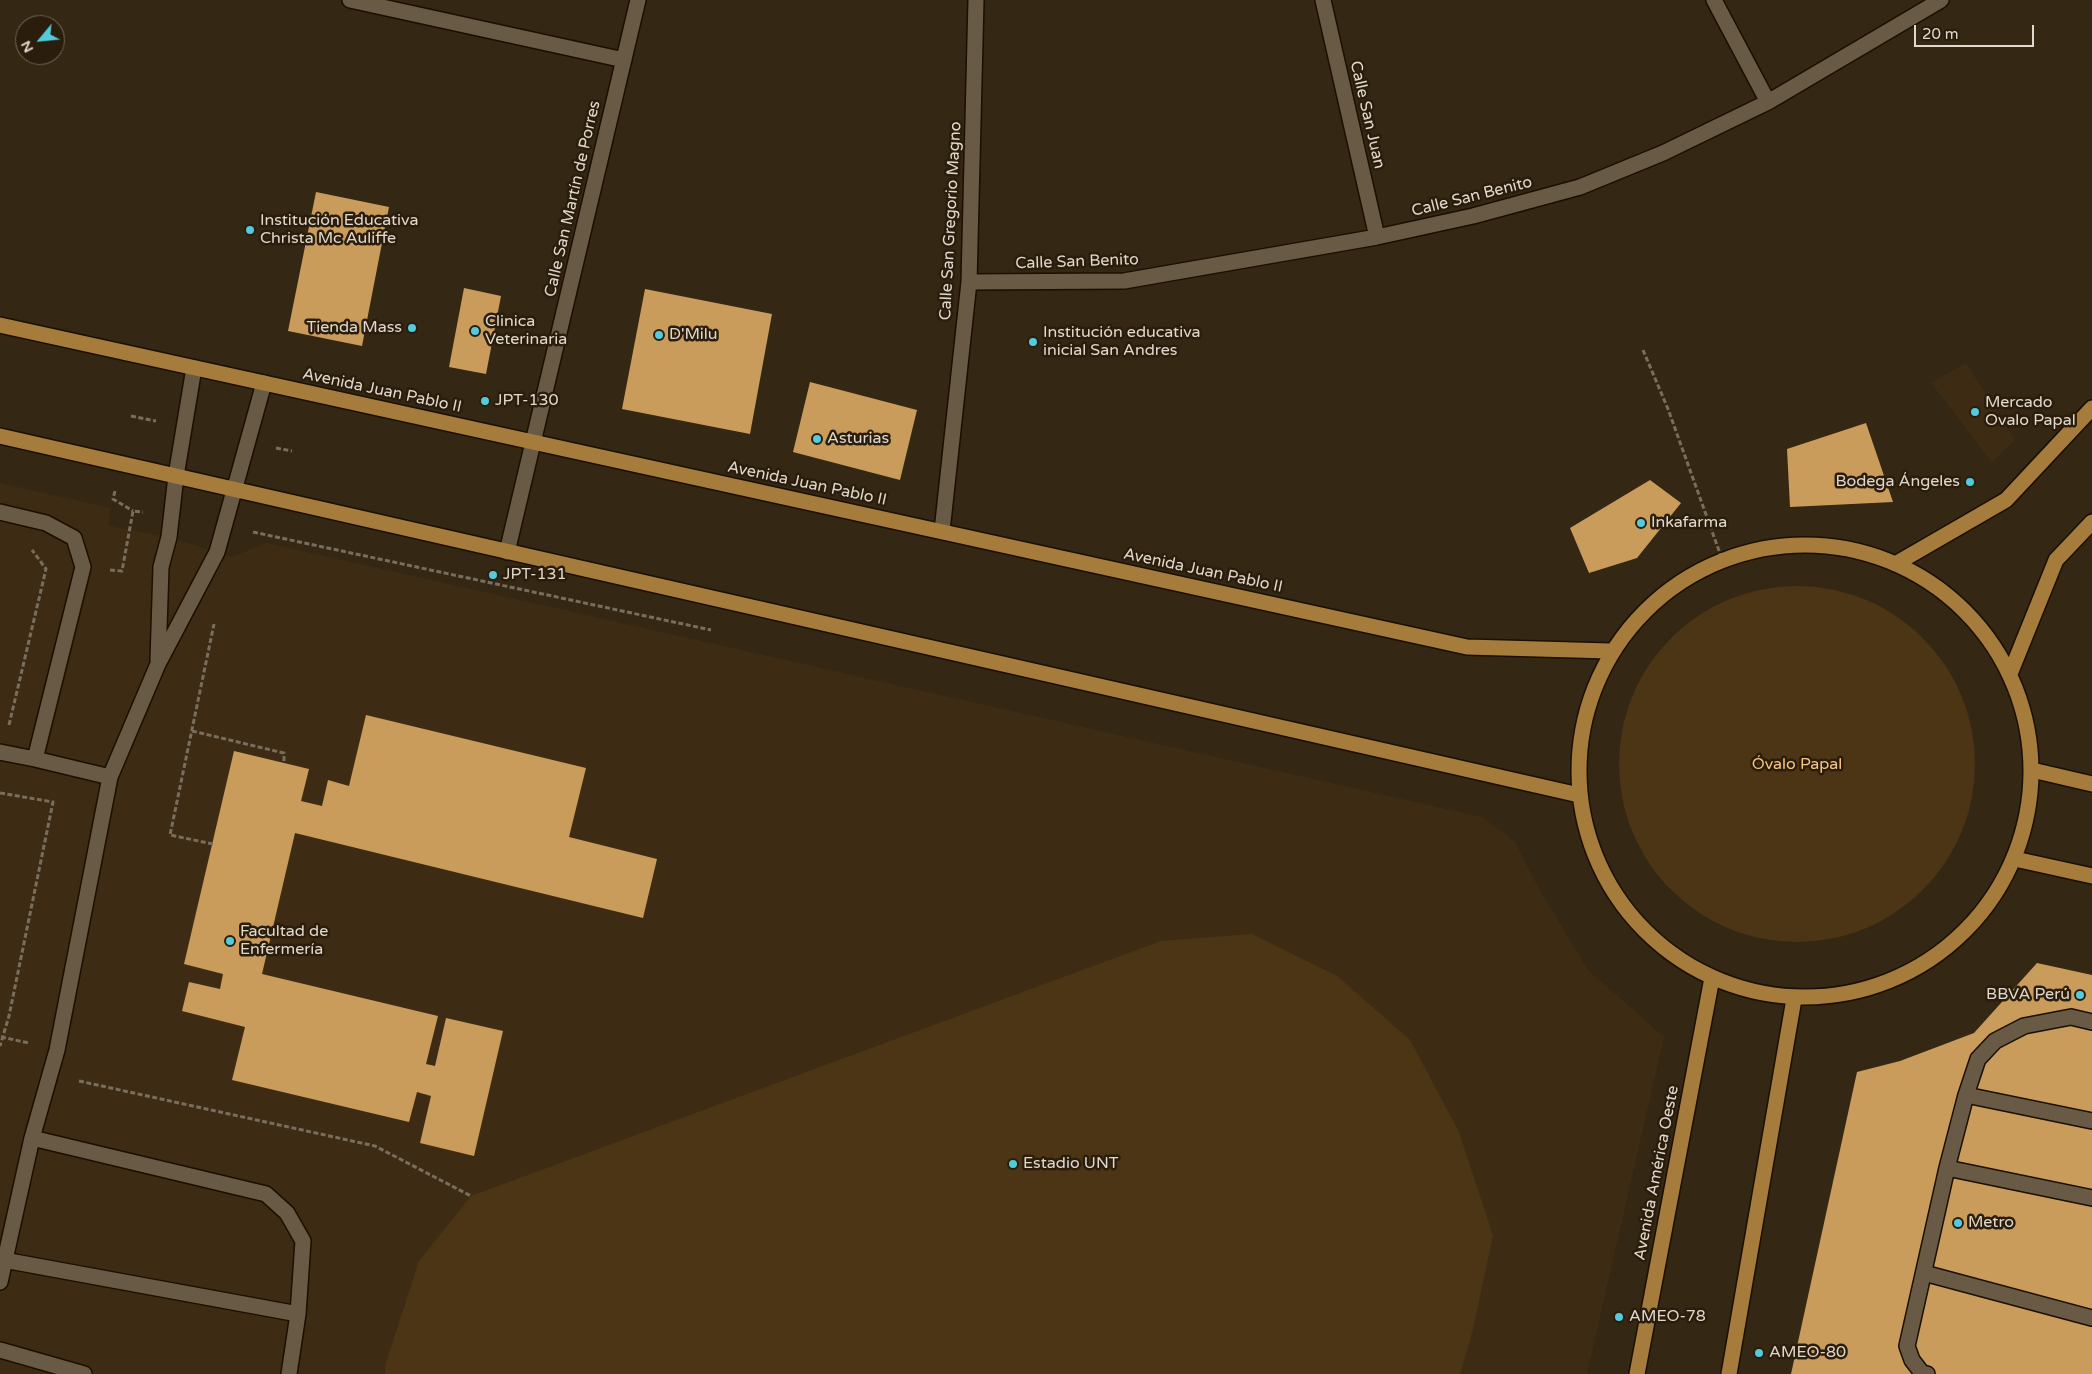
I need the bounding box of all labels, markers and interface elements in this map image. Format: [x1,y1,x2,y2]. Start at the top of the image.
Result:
north arrow [15,15,65,65]
scale bar [1917,15,2037,47]
text: 20 m [1922,25,1959,43]
text: N [17,38,37,56]
street label: Calle San Juan [1345,59,1389,171]
street label: Calle San Martín de Porres [541,99,605,299]
street label: Calle San Gregorio Magno [936,121,966,321]
street label: Calle San Benito [1410,173,1534,221]
place label: Institución Educativa Christa Mc Auliffe [260,211,418,249]
marker: Institución Educativa Christa Mc Auliffe [244,224,256,236]
street label: Calle San Benito [1015,250,1139,274]
place label: Clinica Veterinaria [485,312,567,350]
place label: Tienda Mass [307,318,402,338]
marker: Tienda Mass [406,322,418,334]
place label: Institución educativa inicial San Andres [1043,323,1201,361]
marker: Clinica Veterinaria [469,325,481,337]
place label: D'Milu [669,325,718,345]
marker: D'Milu [653,329,665,341]
marker: Institución educativa inicial San Andres [1027,336,1039,348]
street label: Avenida Juan Pablo II [301,365,463,417]
place label: JPT-130 [495,391,559,411]
place label: Mercado Ovalo Papal [1985,393,2076,431]
marker: JPT-130 [479,395,491,407]
marker: Mercado Ovalo Papal [1969,406,1981,418]
place label: Asturias [827,429,889,449]
marker: Asturias [811,433,823,445]
street label: Avenida Juan Pablo II [726,458,888,510]
place label: Bodega Ángeles [1835,472,1960,492]
marker: Bodega Ángeles [1964,476,1976,488]
place label: Inkafarma [1651,513,1727,533]
marker: Inkafarma [1635,517,1647,529]
street label: Avenida Juan Pablo II [1122,545,1284,597]
place label: JPT-131 [503,565,567,585]
marker: JPT-131 [487,569,499,581]
park label: Óvalo Papal [1752,755,1842,775]
place label: Facultad de Enfermería [240,922,328,960]
marker: Facultad de Enfermería [224,935,236,947]
place label: BBVA Perú [1986,985,2070,1005]
marker: BBVA Perú [2074,989,2086,1001]
street label: Avenida América Oeste [1631,1084,1683,1262]
place label: Estadio UNT [1023,1154,1119,1174]
marker: Estadio UNT [1007,1158,1019,1170]
place label: Metro [1968,1213,2014,1233]
marker: Metro [1952,1217,1964,1229]
place label: AMEO-78 [1629,1307,1706,1327]
marker: AMEO-78 [1613,1311,1625,1323]
place label: AMEO-80 [1769,1343,1846,1363]
marker: AMEO-80 [1753,1347,1765,1359]

